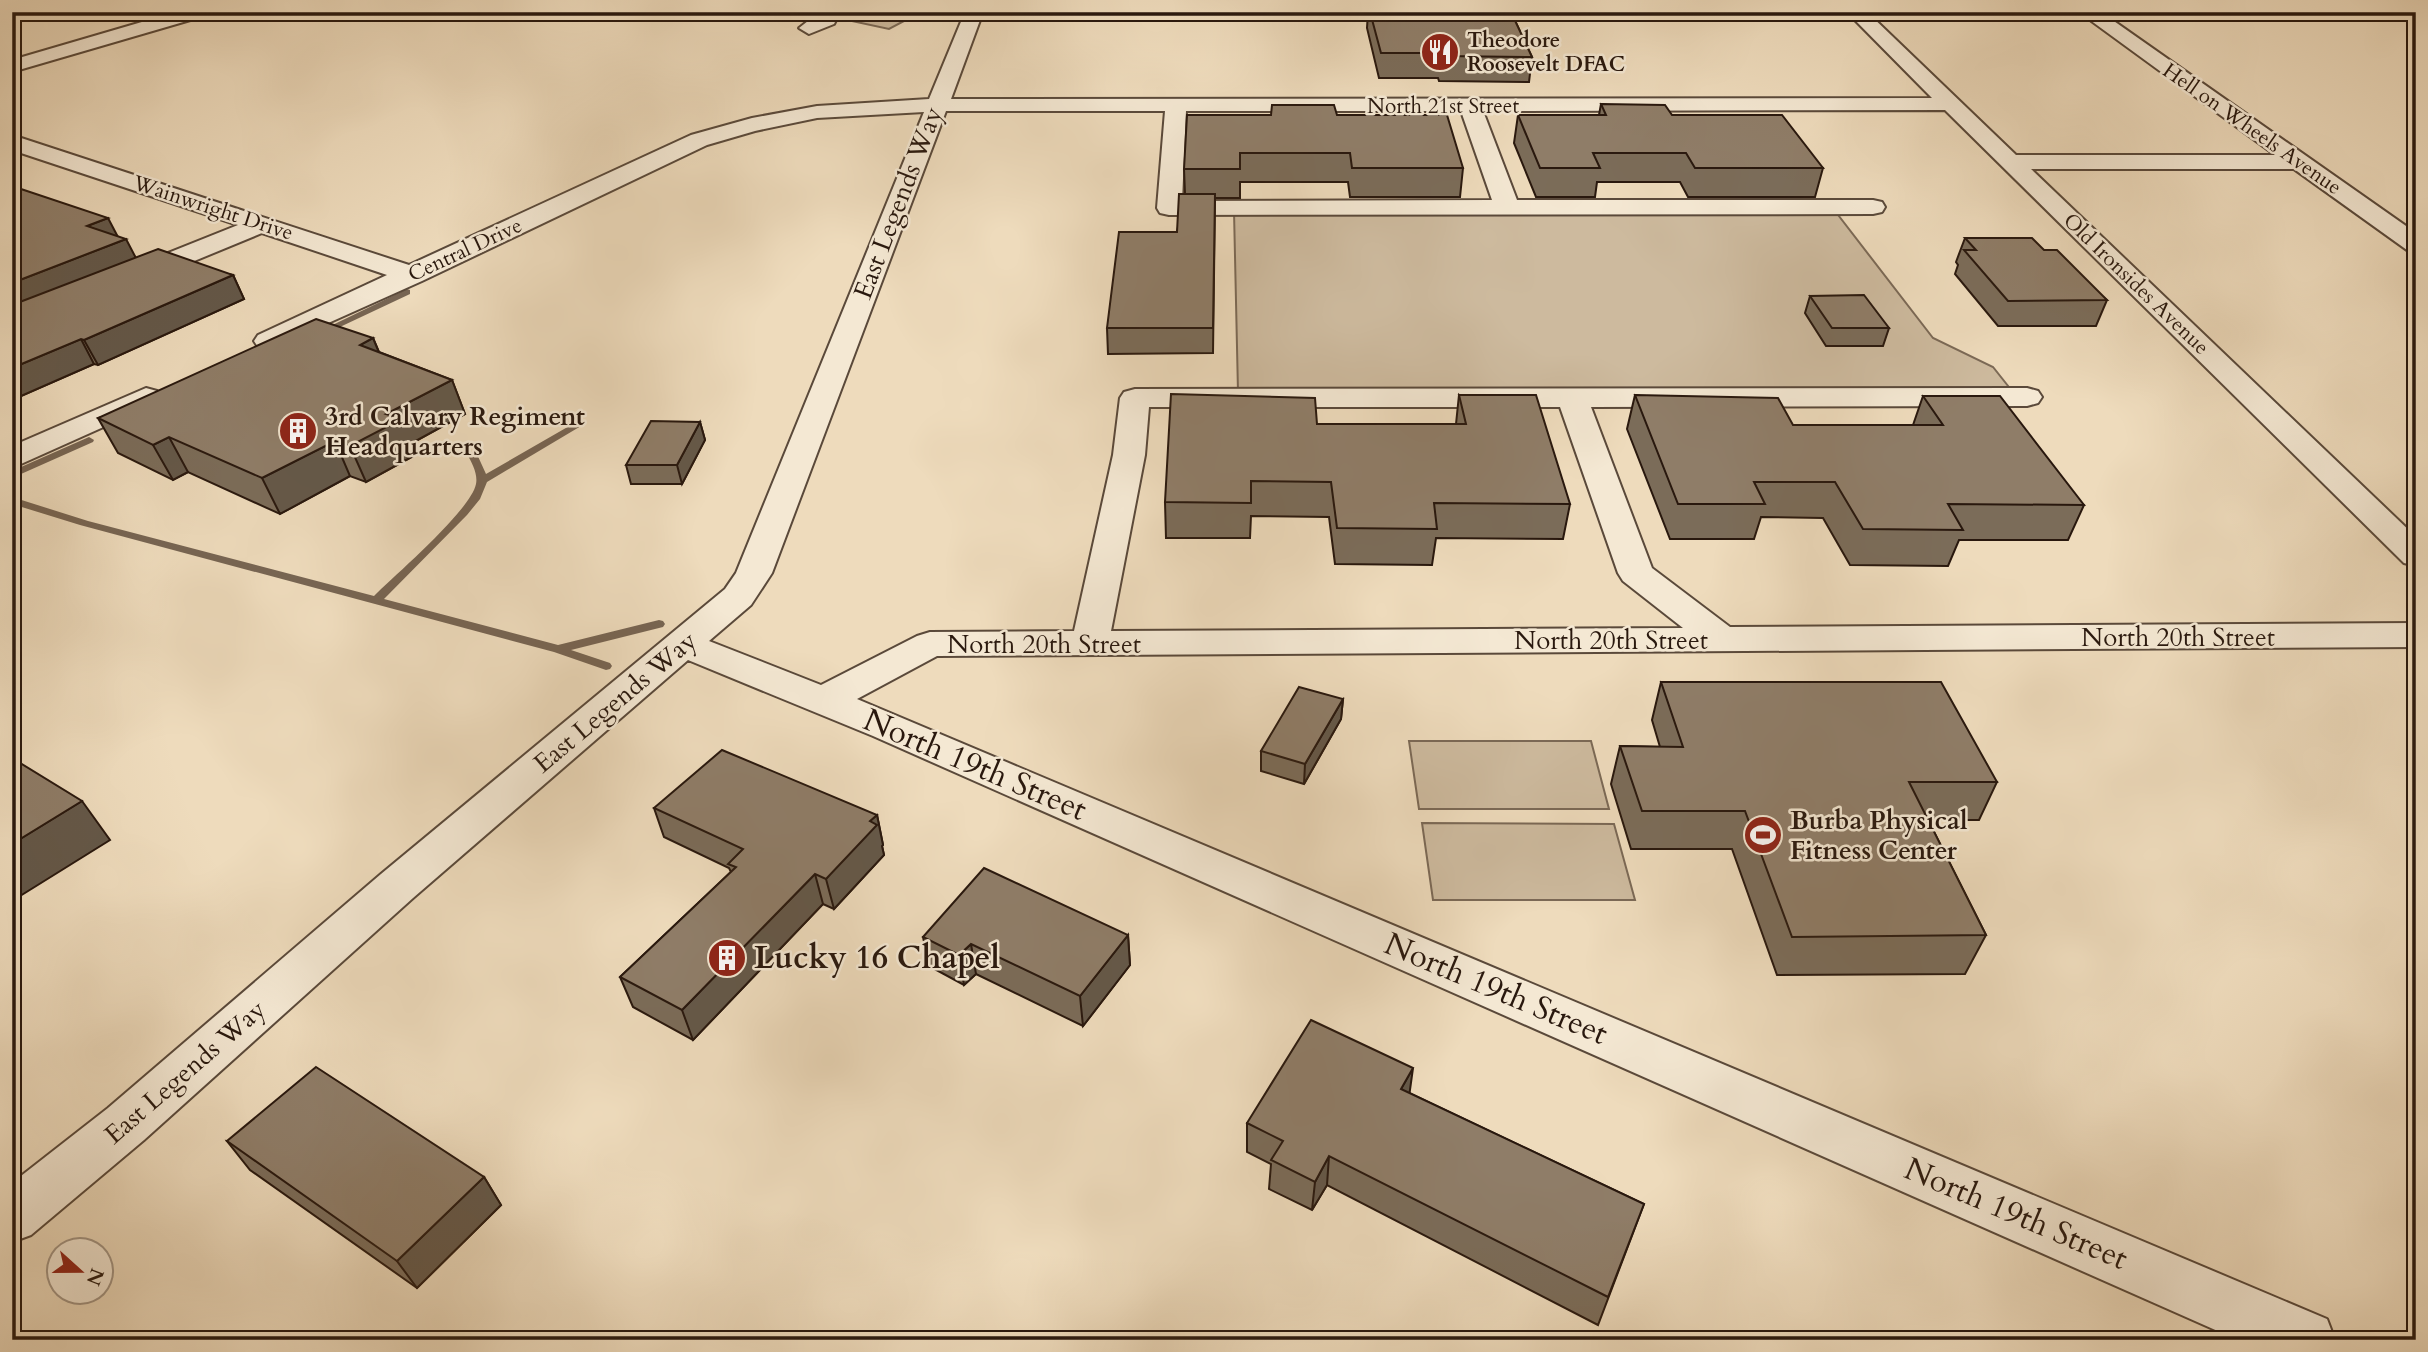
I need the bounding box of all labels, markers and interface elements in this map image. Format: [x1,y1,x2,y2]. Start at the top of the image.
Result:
place label: Theodore Roosevelt DFAC [1467,26,1625,79]
restaurant icon: Theodore Roosevelt DFAC [1419,31,1461,73]
street label: Hell on Wheels Avenue [2157,56,2347,202]
street label: North 21st Street [1367,92,1519,121]
street label: East Legends Way [845,102,951,304]
street label: Wainwright Drive [128,168,297,248]
street label: Old Ironsides Avenue [2057,207,2215,361]
street label: Central Drive [403,211,527,289]
place label: 3rd Calvary Regiment Headquarters [325,399,585,464]
building icon: 3rd Calvary Regiment Headquarters [277,410,319,452]
street label: North 20th Street [2081,620,2275,655]
street label: East Legends Way [526,623,704,781]
street label: North 20th Street [1514,623,1708,658]
street label: North 20th Street [947,627,1141,662]
street label: North 19th Street [857,698,1093,832]
place label: Burba Physical Fitness Center [1790,803,1968,868]
sports icon: Burba Physical Fitness Center [1742,814,1784,856]
street label: North 19th Street [1378,922,1614,1056]
place label: Lucky 16 Chapel [754,936,1000,980]
building icon: Lucky 16 Chapel [706,937,748,979]
street label: East Legends Way [97,992,273,1152]
street label: North 19th Street [1898,1147,2134,1281]
north arrow [46,1236,116,1306]
text: N [80,1264,110,1290]

